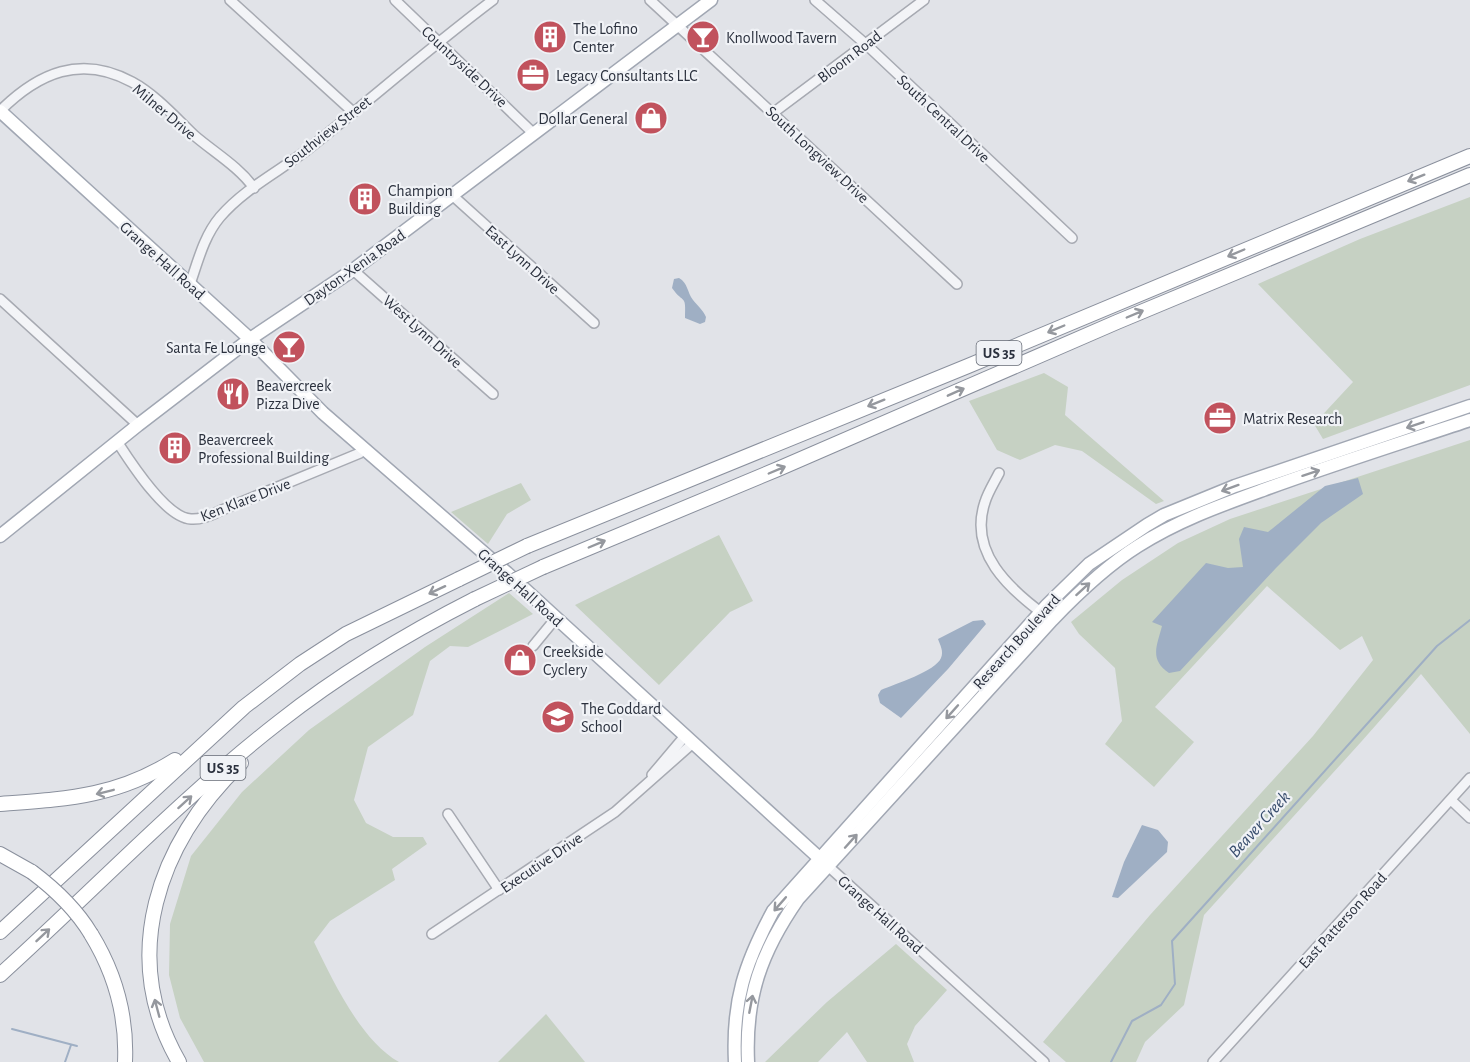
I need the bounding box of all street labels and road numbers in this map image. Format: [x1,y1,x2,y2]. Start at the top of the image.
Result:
street label: Countryside Drive [418,23,510,111]
street label: Bloom Road [815,28,885,86]
street label: South Central Drive [894,72,993,166]
street label: Milner Drive [130,81,199,143]
street label: Southview Street [281,93,374,171]
street label: South Longview Drive [763,103,872,206]
street label: Grange Hall Road [117,219,208,303]
street label: East Lynn Drive [481,222,563,298]
street label: Dayton-Xenia Road [301,227,409,310]
street label: West Lynn Drive [379,292,465,372]
road number: US 35 [976,341,1022,365]
street label: Ken Klare Drive [198,475,293,524]
street label: Grange Hall Road [475,546,566,630]
street label: Research Boulevard [970,591,1063,692]
road number: US 35 [200,756,246,780]
street label: Executive Drive [498,830,585,896]
street label: East Patterson Road [1296,870,1390,972]
street label: Grange Hall Road [835,873,926,957]

